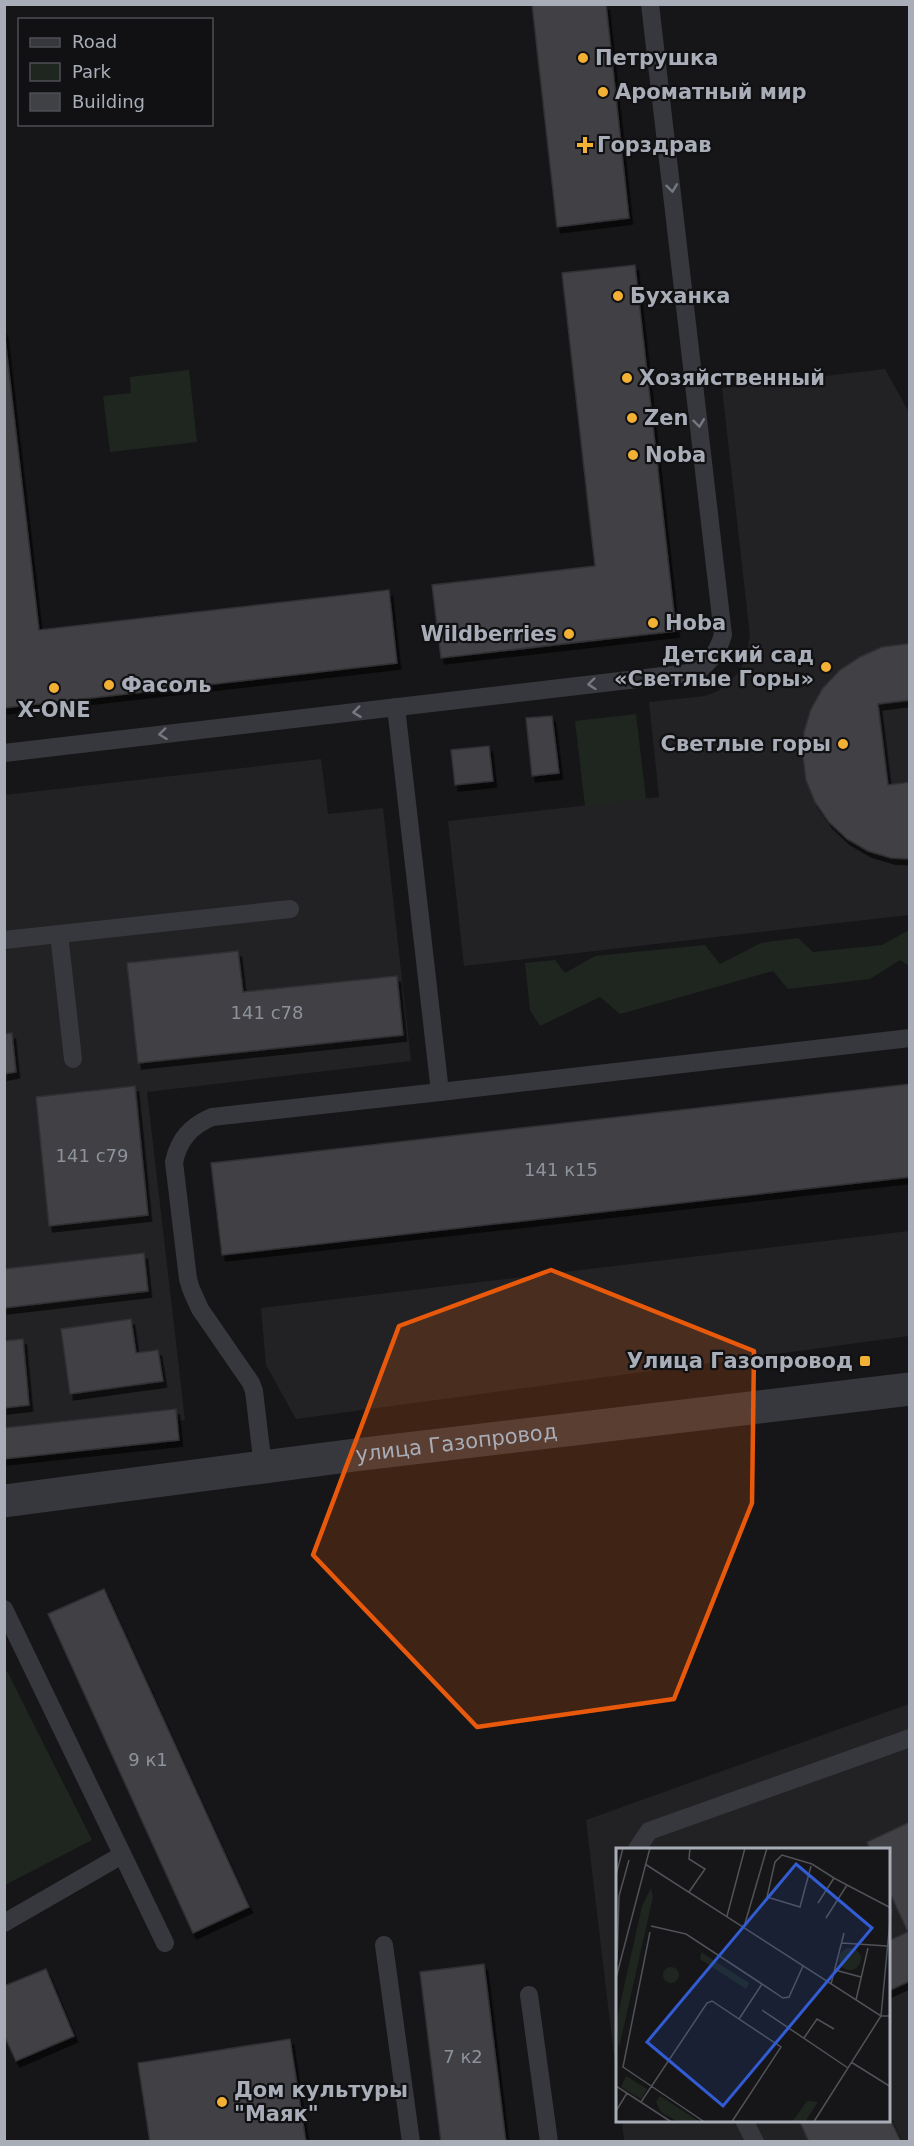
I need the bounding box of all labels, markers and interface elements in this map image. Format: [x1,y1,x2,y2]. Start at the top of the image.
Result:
legend [18,18,213,126]
text: Road [72,31,117,52]
place label: Петрушка [595,46,718,70]
marker: Петрушка [576,51,590,65]
text: Park [72,61,111,82]
place label: Ароматный мир [615,80,807,104]
marker: Ароматный мир [596,85,610,99]
text: Building [72,91,145,112]
place label: Горздрав [597,133,712,157]
marker: Горздрав [578,138,592,152]
one-way arrow [665,183,677,192]
place label: Буханка [630,284,730,308]
marker: Буханка [611,289,625,303]
place label: Хозяйственный [639,366,825,390]
marker: Хозяйственный [620,371,634,385]
place label: Zen [644,406,688,430]
marker: Zen [625,411,639,425]
one-way arrow [692,419,705,428]
place label: Noba [645,443,706,467]
marker: Noba [626,448,640,462]
place label: Hoba [665,611,726,635]
marker: Hoba [646,616,660,630]
place label: Wildberries [420,622,557,646]
marker: Wildberries [562,627,576,641]
place label: Детский сад «Светлые Горы» [614,643,814,691]
marker: Детский сад «Светлые Горы» [819,660,833,674]
place label: Фасоль [121,673,212,697]
one-way arrow [588,677,597,690]
marker: Фасоль [102,678,116,692]
marker: X-ONE [47,681,61,695]
place label: X-ONE [18,698,90,722]
one-way arrow [352,705,361,717]
one-way arrow [159,727,168,740]
place label: Светлые горы [661,732,831,756]
marker: Светлые горы [836,737,850,751]
house number: 141 с78 [231,1002,303,1023]
house number: 141 с79 [56,1145,128,1166]
house number: 141 к15 [524,1159,598,1180]
place label: Улица Газопровод [627,1349,853,1373]
marker: Улица Газопровод [858,1354,872,1368]
street label: улица Газопровод [354,1419,558,1467]
house number: 9 к1 [128,1749,168,1770]
inset map [616,1848,890,2122]
house number: 7 к2 [443,2046,483,2067]
place label: Дом культуры "Маяк" [234,2078,408,2126]
marker: Дом культуры "Маяк" [215,2095,229,2109]

